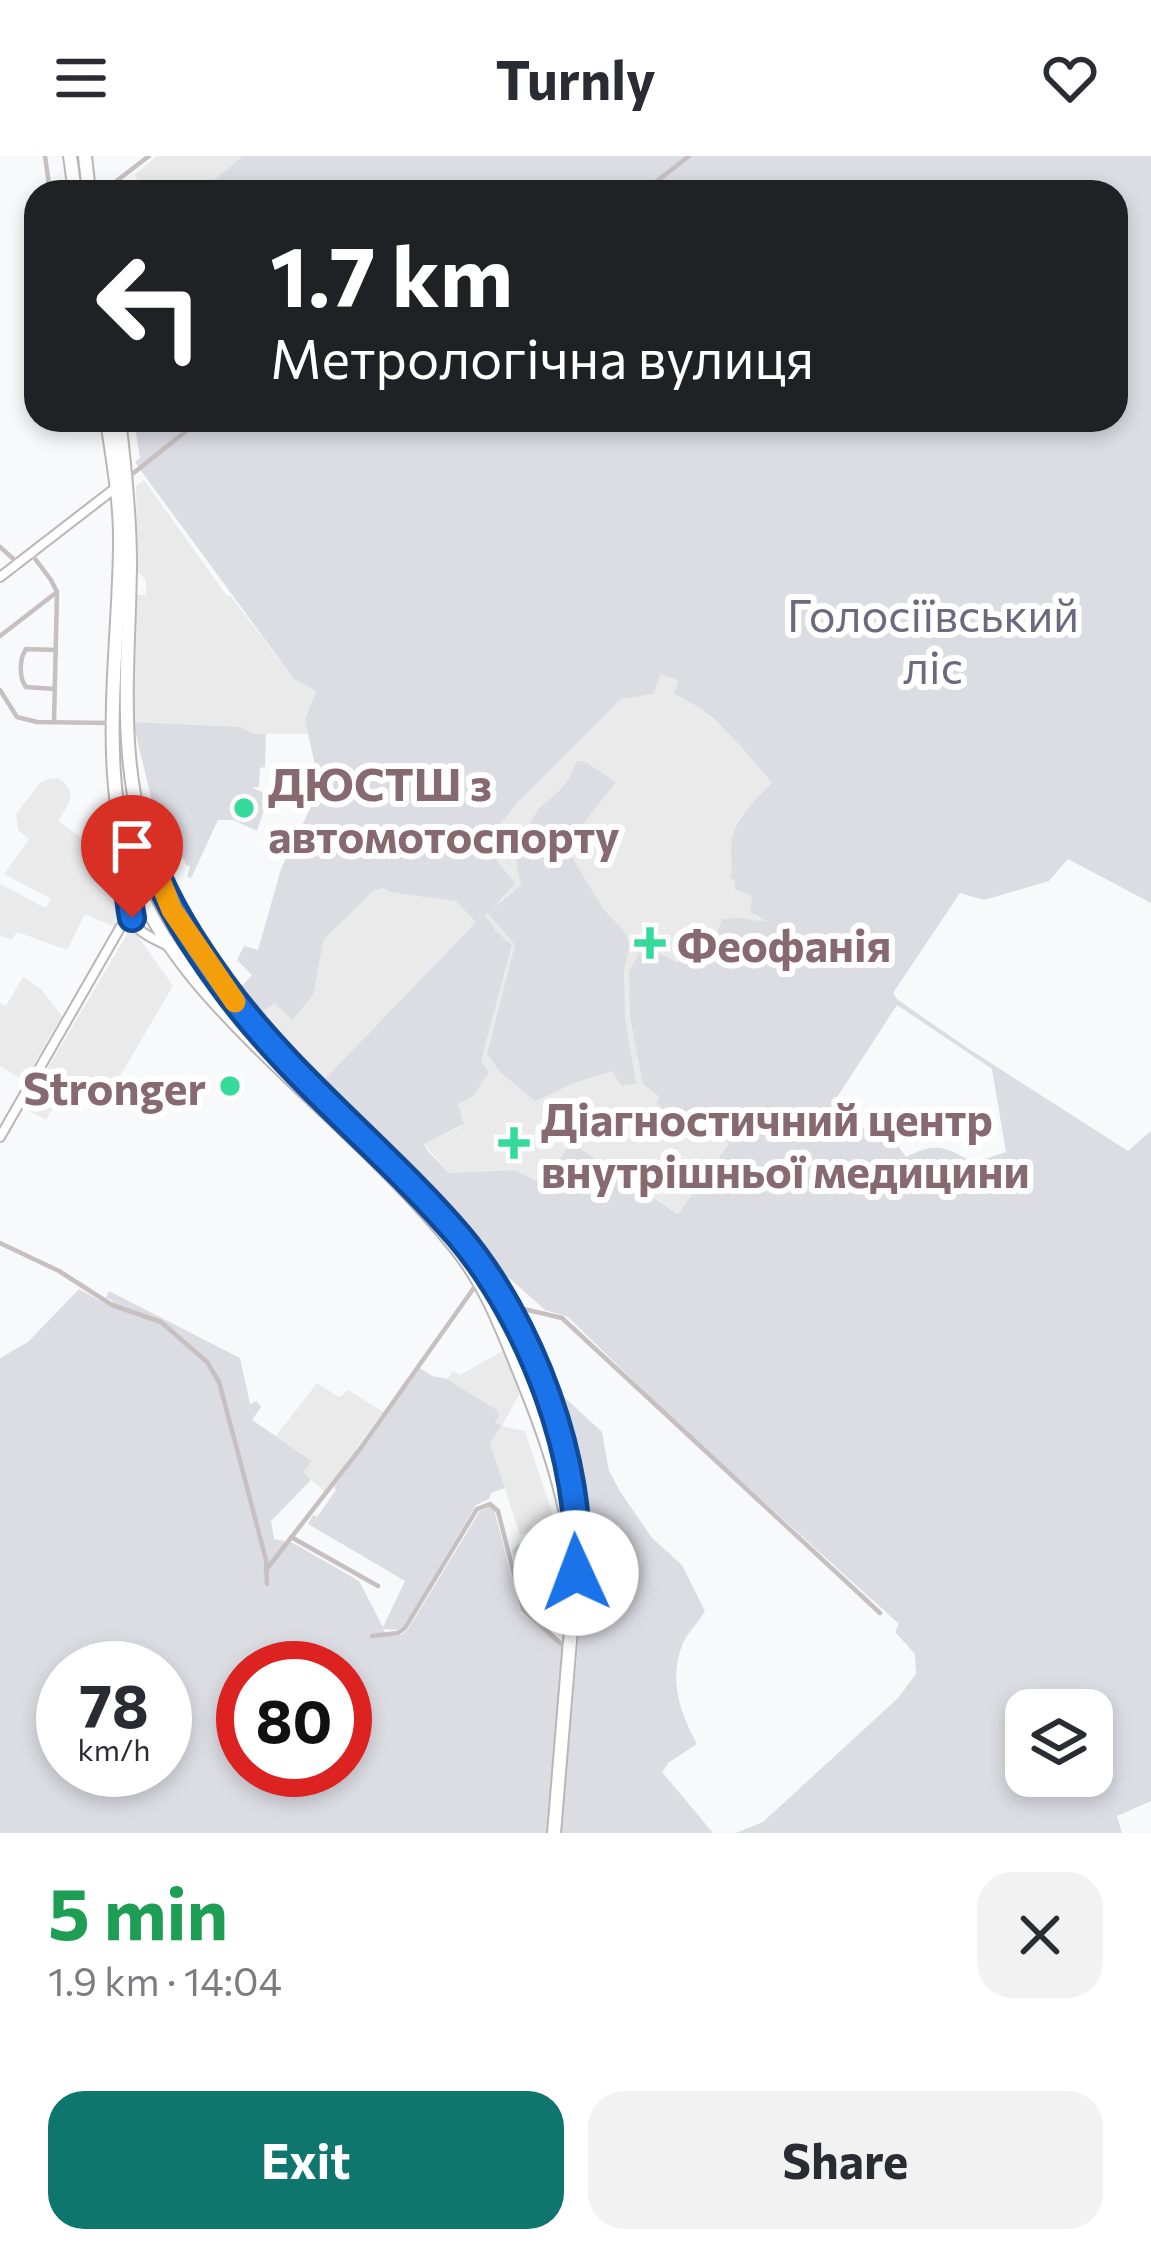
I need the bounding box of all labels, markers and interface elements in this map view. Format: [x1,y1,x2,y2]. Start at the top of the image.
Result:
icon: menu [48,45,114,111]
text: Turnly [495,45,656,111]
icon: heart [1037,45,1103,111]
text: 1.7 km [270,222,513,324]
icon: left [72,228,228,384]
text: Метрологічна вулиця [270,324,814,390]
park label: Голосіївський ліс [787,586,1079,693]
place label: ДЮСТШ з автомотоспорту [268,755,620,862]
pin [81,795,183,918]
marker: ДЮСТШ з автомотоспорту [231,795,257,821]
icon: arrive [99,813,165,879]
place label: Феофанія [677,916,891,971]
marker: Феофанія [634,927,666,959]
place label: Stronger [23,1059,206,1114]
marker: Stronger [217,1073,243,1099]
place label: Діагностичний центр внутрішньої медицини [541,1090,1030,1197]
marker: Діагностичний центр внутрішньої медицини [498,1127,530,1159]
position arrow [513,1510,639,1636]
speed limit sign: 80 [216,1641,372,1797]
text: 78 [79,1667,149,1740]
map controls [1005,1689,1113,1797]
button: layers [1005,1689,1113,1797]
text: km/h [78,1730,150,1767]
text: 5 min [48,1867,228,1955]
button: close [977,1872,1103,1998]
text: 1.9 km · 14:04 [48,1956,282,2004]
button: Exit [48,2091,564,2229]
button: Share [588,2091,1103,2229]

